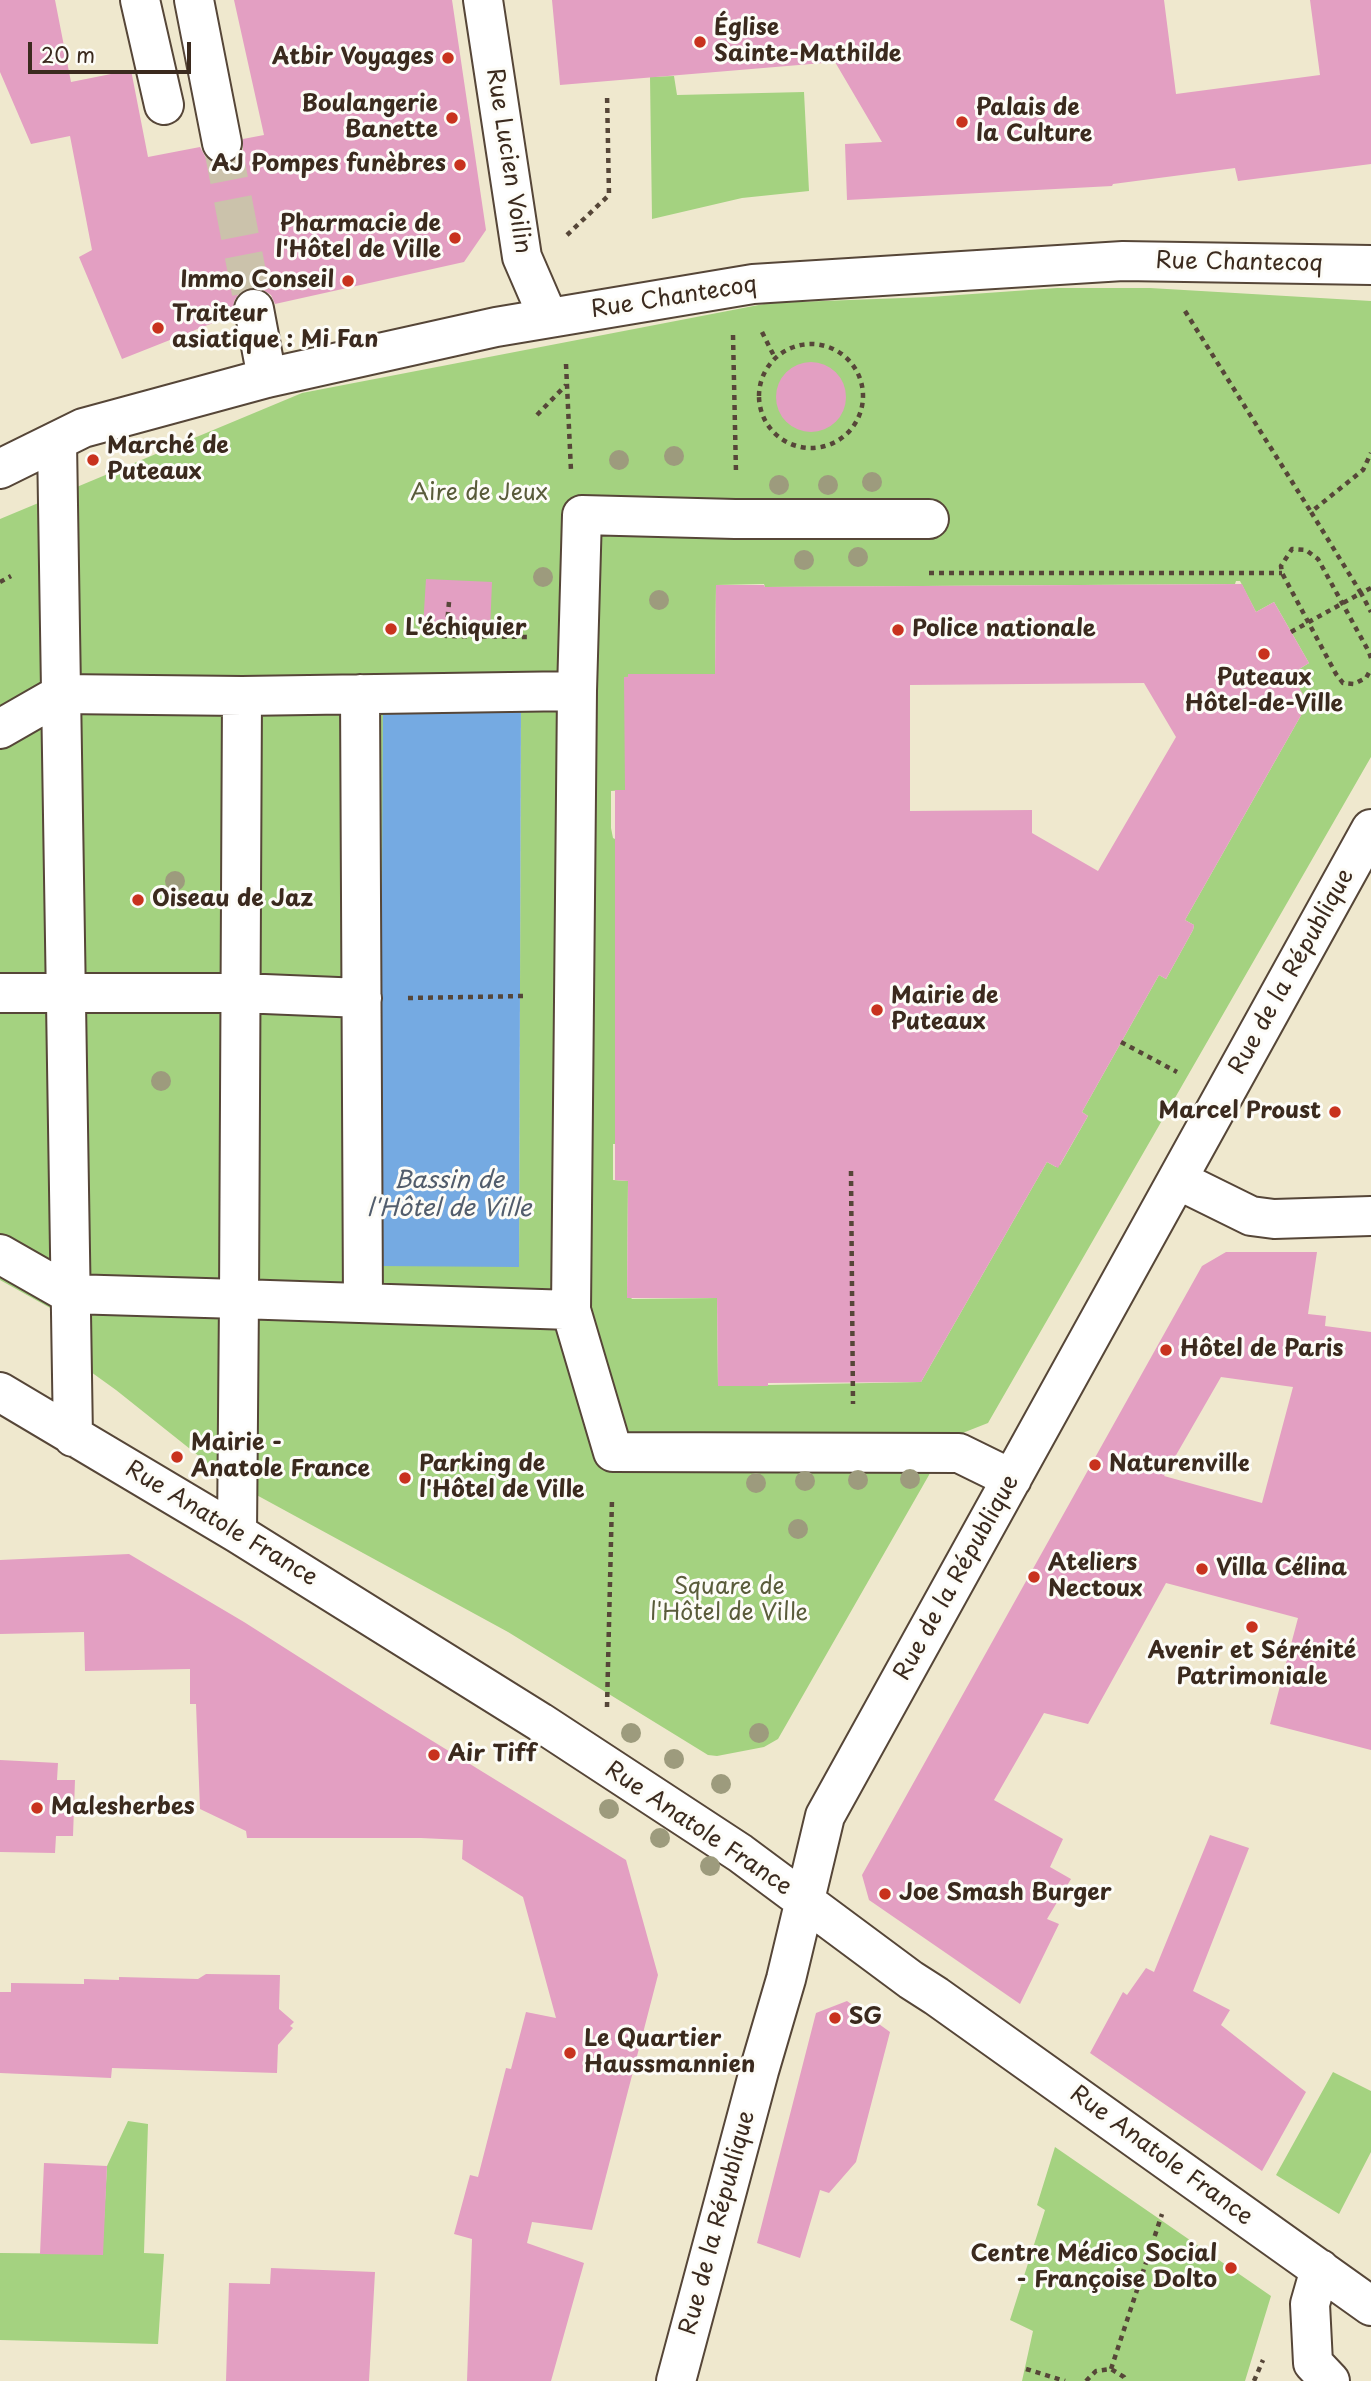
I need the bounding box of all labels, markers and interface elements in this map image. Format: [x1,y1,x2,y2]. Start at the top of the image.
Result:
place label: Église Sainte-Mathilde [714,15,901,69]
scale bar [32,28,194,72]
marker: Église Sainte-Mathilde [692,34,708,50]
text: 20 m [41,38,95,70]
place label: Atbir Voyages [272,44,434,72]
marker: Atbir Voyages [440,50,456,66]
street label: Rue Lucien Voilin [480,66,536,256]
place label: Boulangerie Banette [301,91,438,145]
place label: Palais de la Culture [976,95,1092,149]
marker: Boulangerie Banette [444,110,460,126]
marker: Palais de la Culture [954,114,970,130]
place label: AJ Pompes funèbres [212,151,446,179]
marker: AJ Pompes funèbres [452,157,468,173]
place label: Pharmacie de l'Hôtel de Ville [275,211,441,265]
marker: Pharmacie de l'Hôtel de Ville [447,230,463,246]
street label: Rue Chantecoq [1155,248,1323,278]
place label: Immo Conseil [180,267,334,295]
street label: Rue Chantecoq [589,271,759,325]
marker: Immo Conseil [340,273,356,289]
place label: Traiteur asiatique : Mi Fan [172,301,378,355]
marker: Traiteur asiatique : Mi Fan [150,320,166,336]
place label: Marché de Puteaux [107,433,229,487]
marker: Marché de Puteaux [85,452,101,468]
park label: Aire de Jeux [410,480,548,508]
place label: L'échiquier [405,615,527,643]
place label: Police nationale [912,616,1096,644]
marker: L'échiquier [383,621,399,637]
marker: Police nationale [890,622,906,638]
marker: Puteaux Hôtel-de-Ville [1256,646,1272,662]
place label: Puteaux Hôtel-de-Ville [1185,665,1343,719]
street label: Rue de la République [1224,864,1360,1080]
place label: Oiseau de Jaz [152,886,313,914]
marker: Oiseau de Jaz [130,892,146,908]
place label: Mairie de Puteaux [891,983,998,1037]
marker: Mairie de Puteaux [869,1002,885,1018]
place label: Marcel Proust [1159,1098,1321,1126]
marker: Marcel Proust [1327,1104,1343,1120]
water label: Bassin de l'Hôtel de Ville [366,1167,532,1223]
place label: Hôtel de Paris [1180,1336,1343,1364]
marker: Hôtel de Paris [1158,1342,1174,1358]
place label: Mairie - Anatole France [191,1430,370,1484]
marker: Mairie - Anatole France [169,1449,185,1465]
place label: Parking de l'Hôtel de Ville [419,1451,585,1505]
place label: Naturenville [1109,1451,1250,1479]
street label: Rue Anatole France [120,1456,322,1592]
marker: Naturenville [1087,1457,1103,1473]
marker: Parking de l'Hôtel de Ville [397,1470,413,1486]
street label: Rue de la République [889,1470,1025,1686]
place label: Ateliers Nectoux [1048,1550,1142,1604]
place label: Villa Célina [1216,1555,1347,1583]
marker: Villa Célina [1194,1561,1210,1577]
marker: Ateliers Nectoux [1026,1569,1042,1585]
park label: Square de l'Hôtel de Ville [650,1574,808,1628]
marker: Avenir et Sérénité Patrimoniale [1244,1619,1260,1635]
place label: Avenir et Sérénité Patrimoniale [1148,1638,1356,1692]
place label: Air Tiff [448,1741,537,1769]
marker: Air Tiff [426,1747,442,1763]
street label: Rue Anatole France [599,1756,797,1902]
place label: Malesherbes [51,1794,195,1822]
marker: Malesherbes [29,1800,45,1816]
place label: Joe Smash Burger [899,1880,1112,1908]
marker: Joe Smash Burger [877,1886,893,1902]
place label: SG [849,2004,882,2032]
marker: SG [827,2010,843,2026]
place label: Le Quartier Haussmannien [584,2026,755,2080]
marker: Le Quartier Haussmannien [562,2045,578,2061]
street label: Rue Anatole France [1064,2080,1258,2232]
street label: Rue de la République [675,2108,761,2338]
place label: Centre Médico Social - Françoise Dolto [971,2241,1217,2295]
marker: Centre Médico Social - Françoise Dolto [1223,2260,1239,2276]

